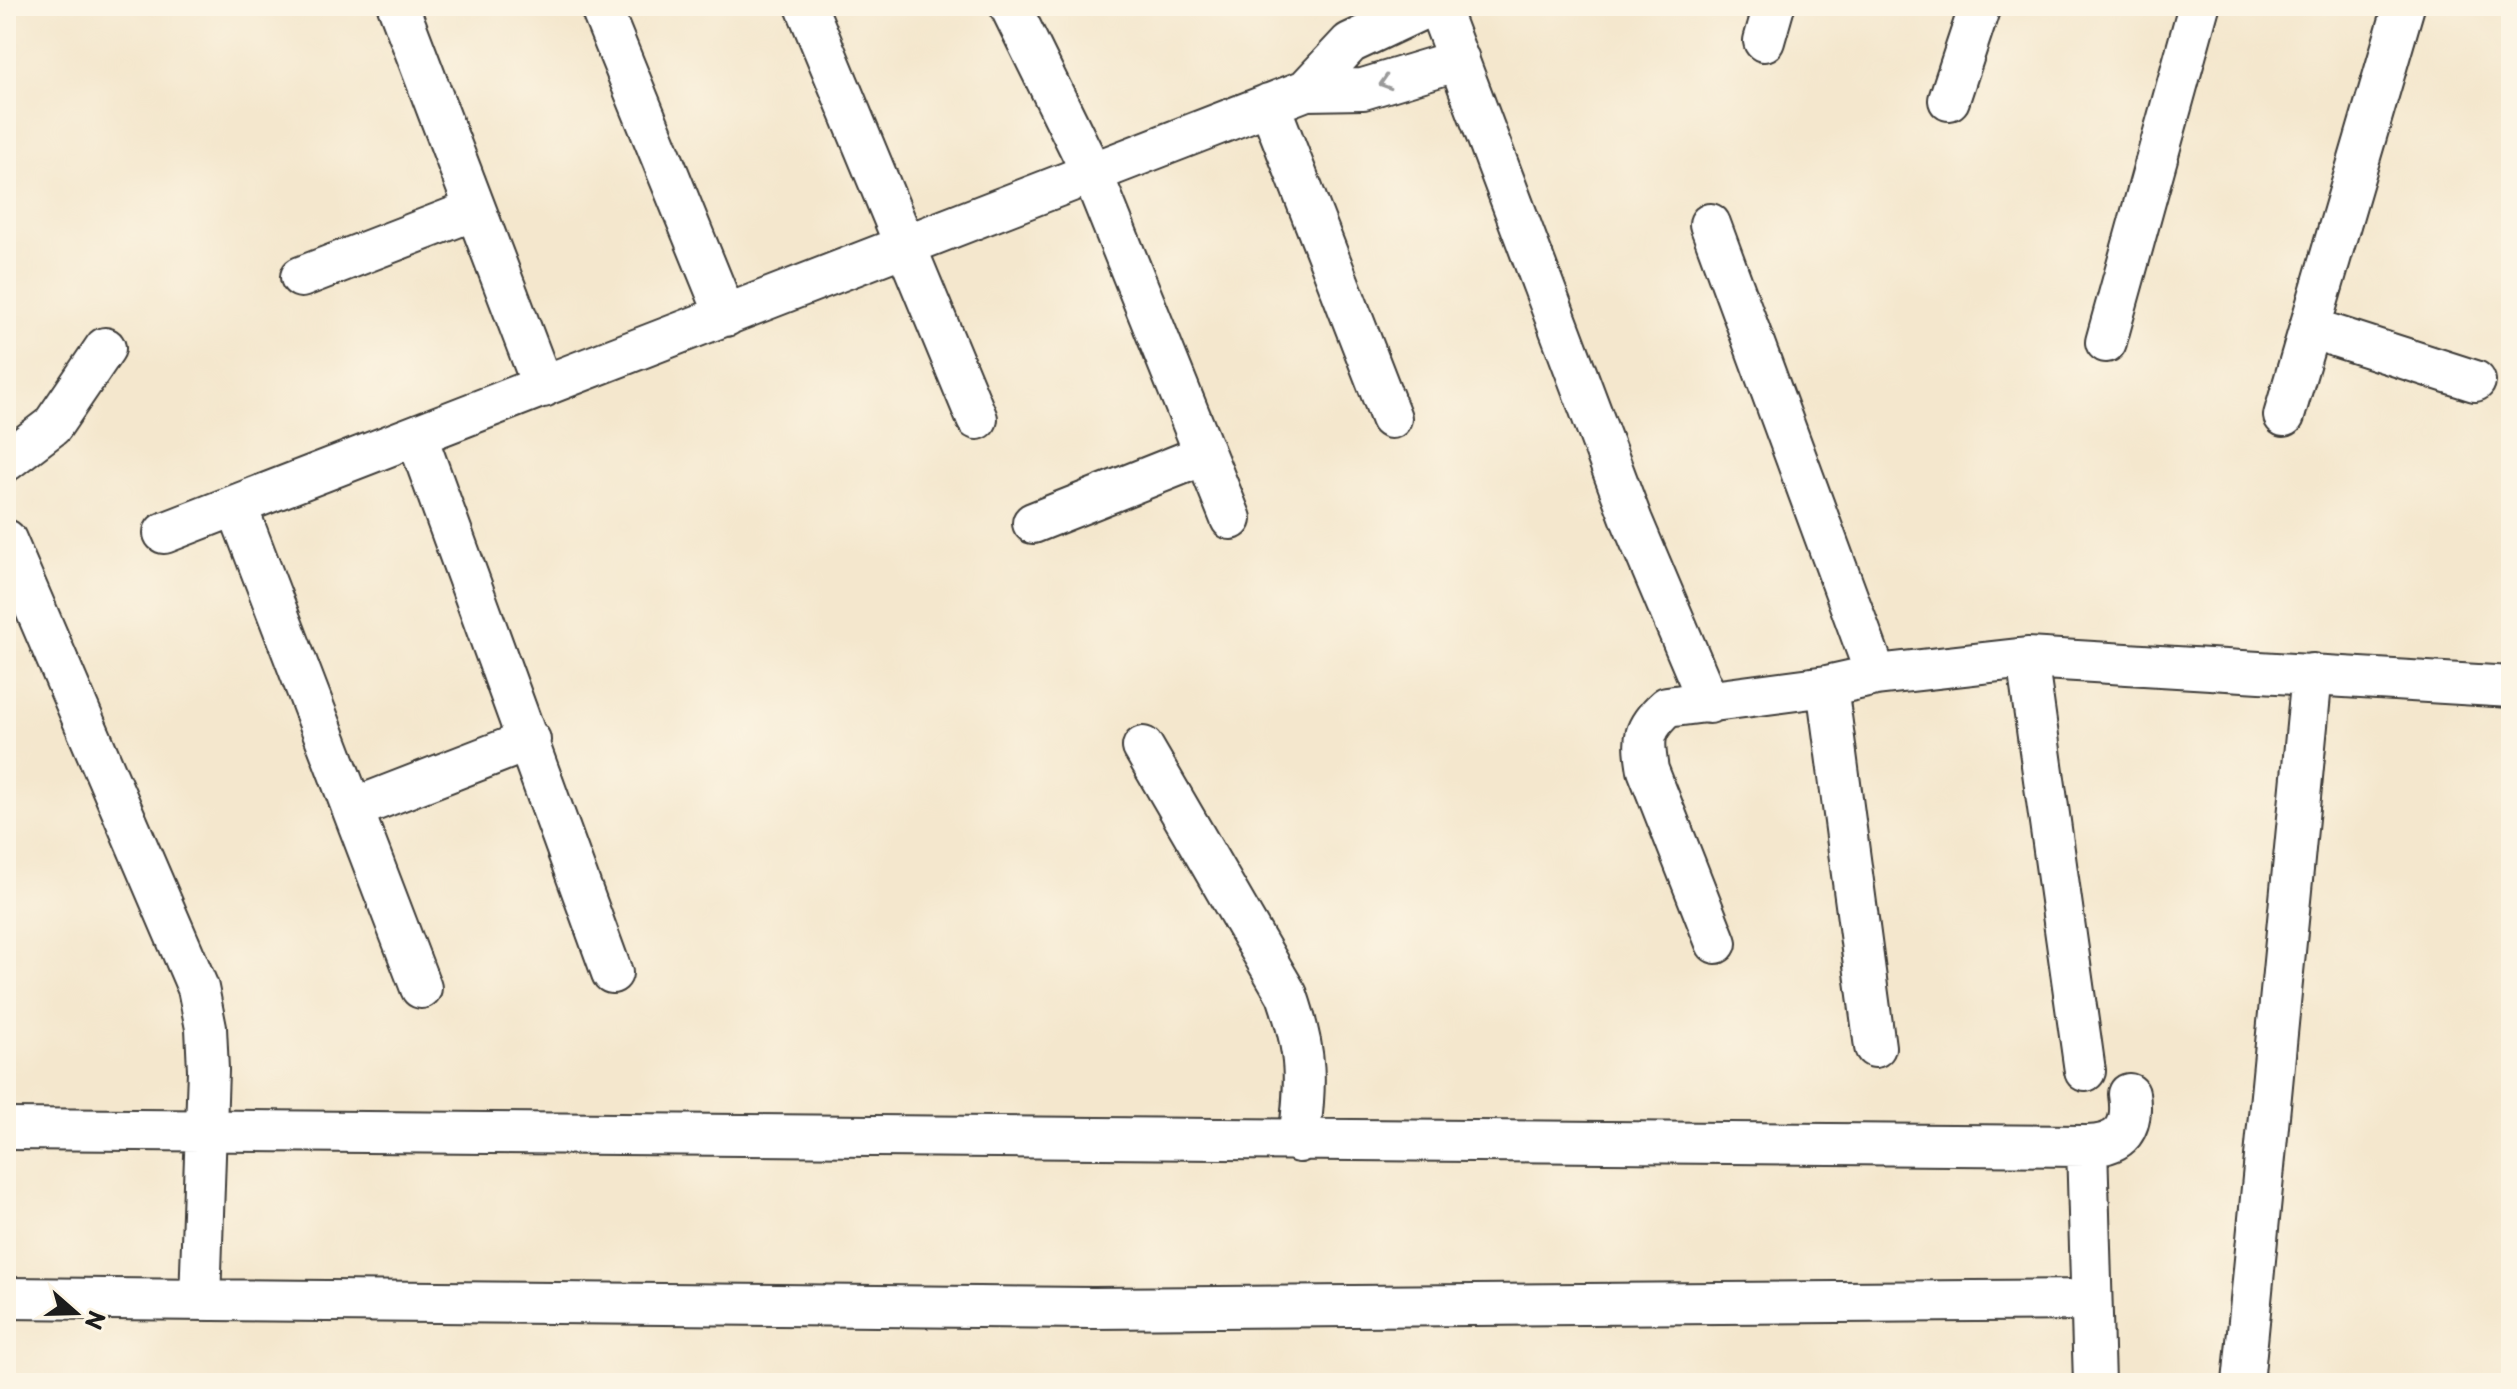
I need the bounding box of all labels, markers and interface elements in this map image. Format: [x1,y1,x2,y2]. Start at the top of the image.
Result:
one-way arrow [1378,74,1392,90]
north arrow [36,1273,116,1353]
text: N [78,1307,115,1334]

